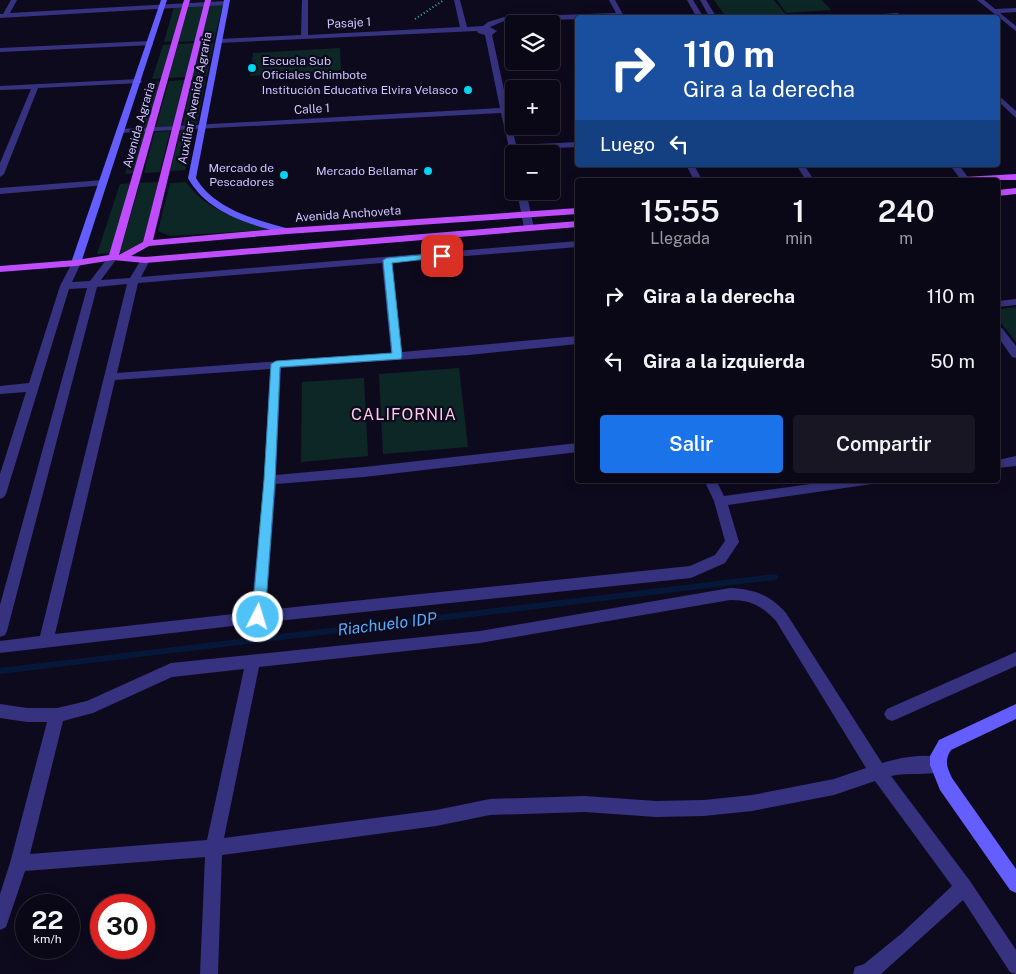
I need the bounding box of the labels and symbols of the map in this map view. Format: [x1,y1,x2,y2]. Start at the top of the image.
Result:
street label: Pasaje 1 [326,15,372,31]
street label: Auxiliar Avenida Agraria [175,31,215,165]
place label: Escuela Sub Oficiales Chimbote [262,54,367,82]
marker: Escuela Sub Oficiales Chimbote [246,62,258,74]
street label: Avenida Agraria [120,81,158,169]
place label: Institución Educativa Elvira Velasco [262,83,458,97]
marker: Institución Educativa Elvira Velasco [462,84,474,96]
street label: Calle 1 [294,101,330,117]
place label: Mercado de Pescadores [208,161,274,189]
place label: Mercado Bellamar [316,164,418,178]
marker: Mercado Bellamar [422,165,434,177]
marker: Mercado de Pescadores [278,169,290,181]
street label: Avenida Anchoveta [294,203,402,225]
pin [421,235,463,277]
district label: CALIFORNIA [351,405,457,424]
position arrow [231,590,283,642]
water label: Riachuelo IDP [336,608,439,640]
speed limit sign: 30 [90,894,155,959]

